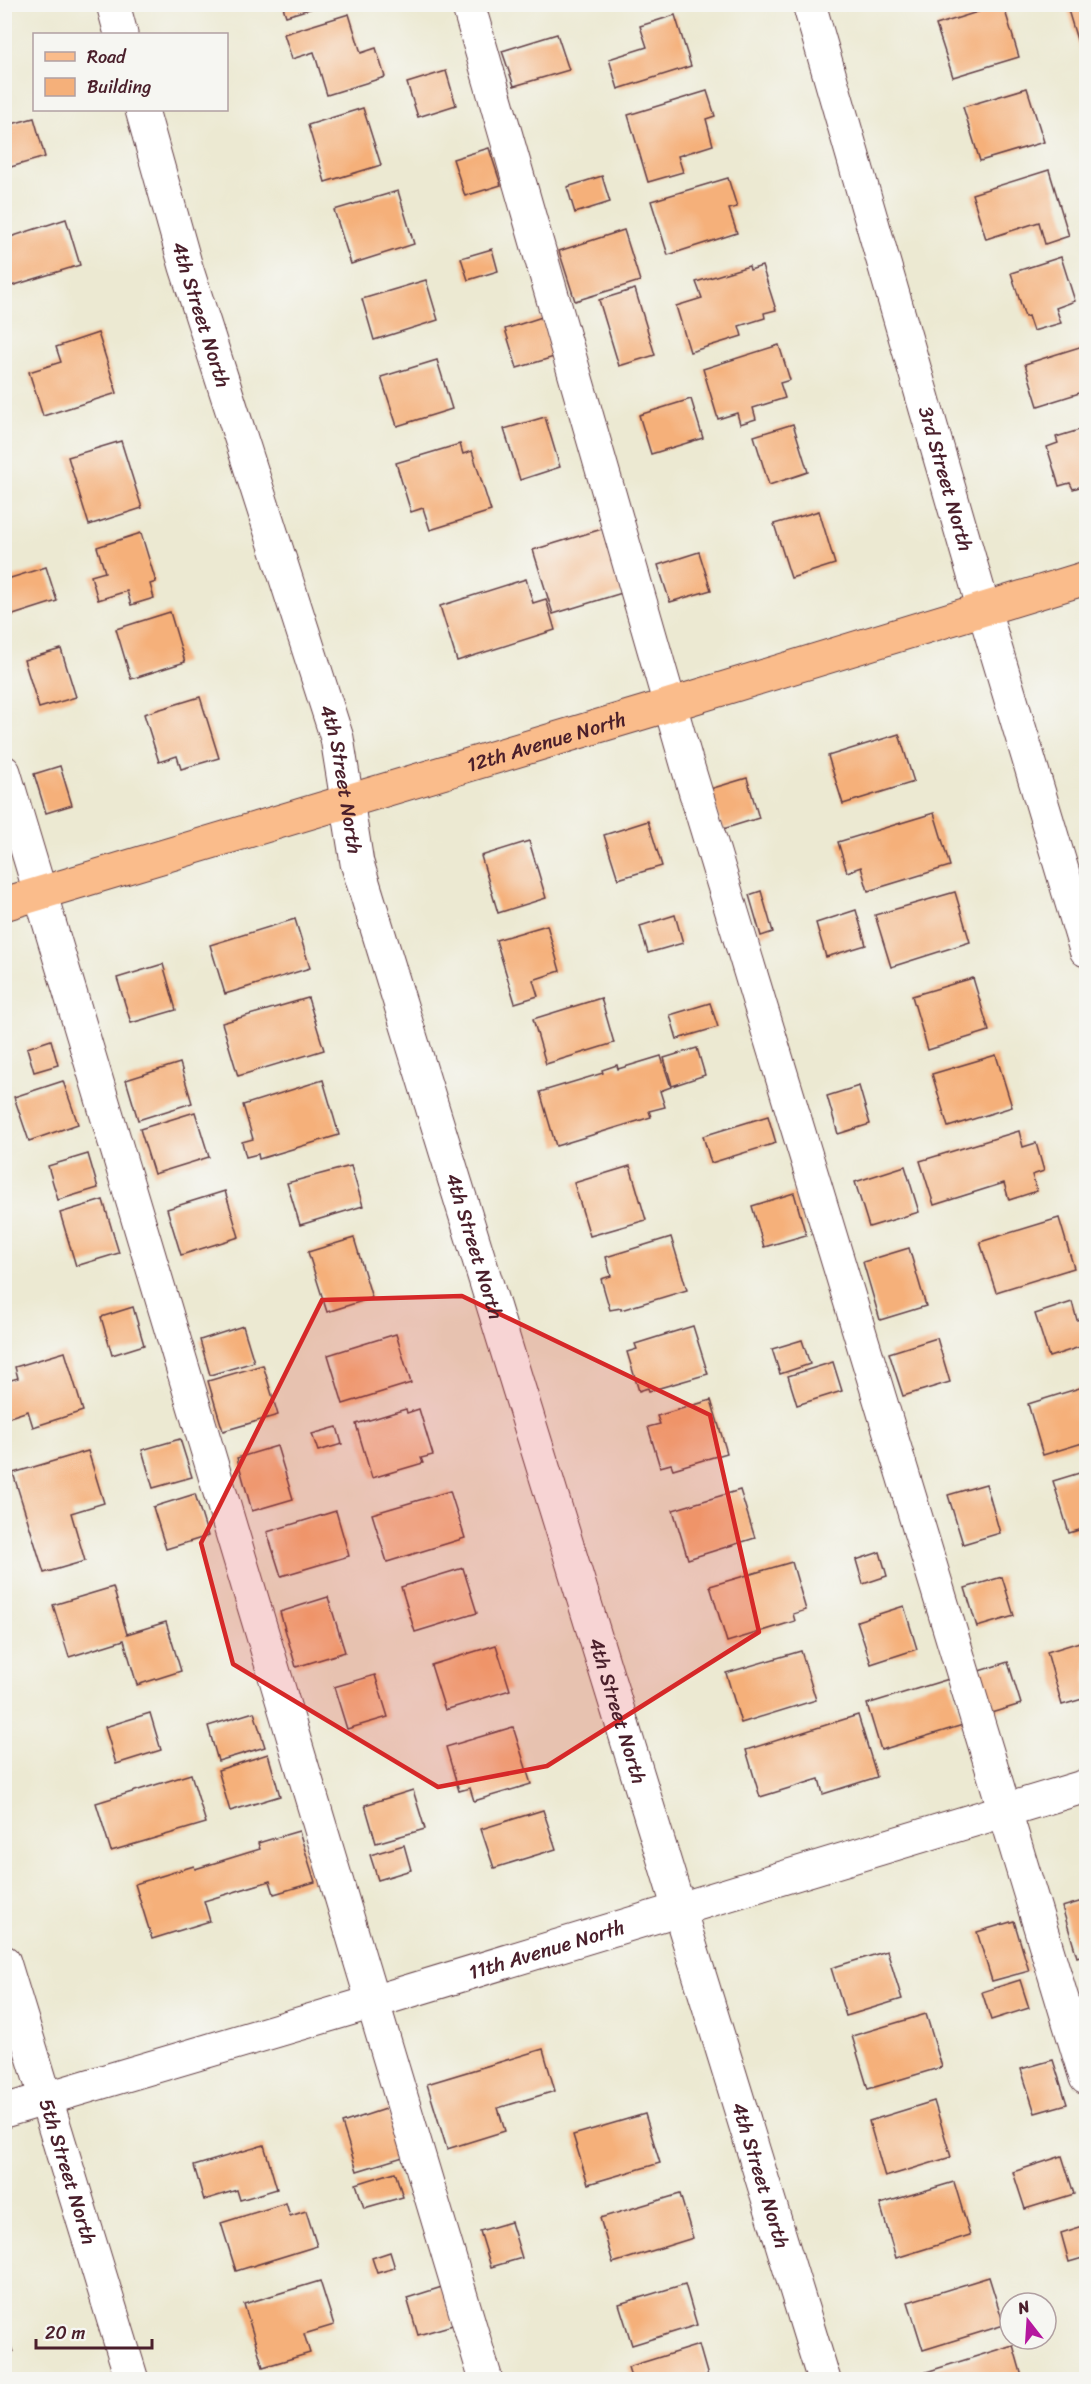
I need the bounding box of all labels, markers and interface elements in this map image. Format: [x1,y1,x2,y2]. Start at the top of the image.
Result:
legend [33,33,228,111]
text: Road [87,41,127,73]
text: Building [87,71,151,103]
street label: 4th Street North [162,238,241,392]
street label: 3rd Street North [908,402,983,555]
street label: 4th Street North [309,700,372,856]
street label: 12th Avenue North [463,702,630,783]
street label: 4th Street North [435,1169,513,1324]
street label: 4th Street North [578,1633,656,1788]
street label: 11th Avenue North [464,1910,629,1990]
street label: 5th Street North [29,2094,107,2249]
street label: 4th Street North [721,2098,799,2253]
north arrow [998,2291,1058,2351]
text: N [1013,2291,1034,2323]
scale bar [36,2312,152,2350]
text: 20 m [45,2317,85,2349]

